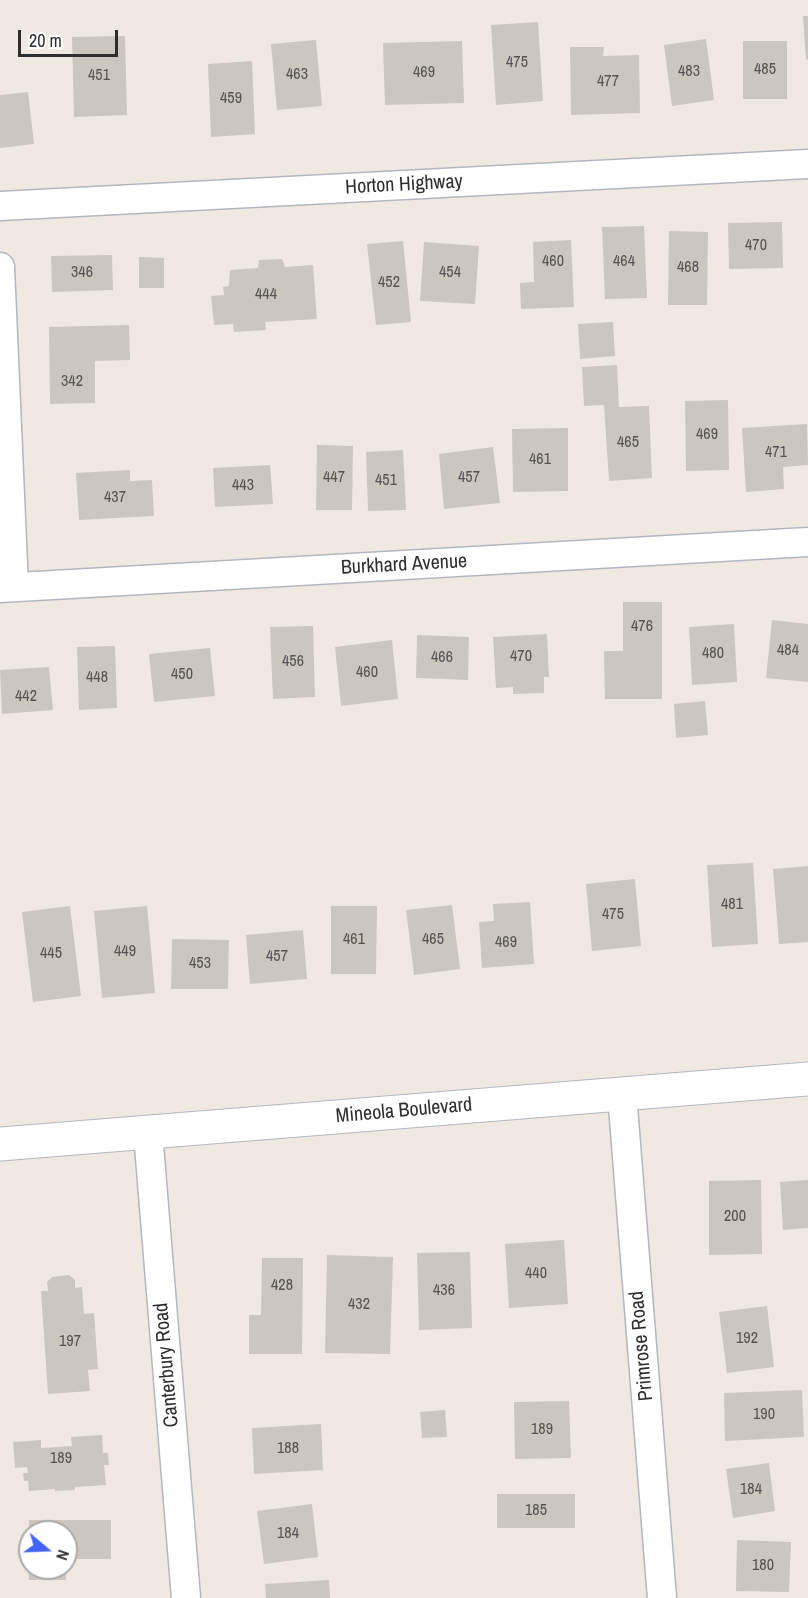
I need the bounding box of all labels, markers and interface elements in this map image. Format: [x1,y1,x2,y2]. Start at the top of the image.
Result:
scale bar [21,18,122,56]
text: 20 m [29,28,62,53]
house number: 475 [506,53,528,73]
house number: 485 [754,60,776,80]
house number: 483 [678,62,700,82]
house number: 469 [413,63,435,83]
house number: 463 [286,65,308,85]
house number: 451 [88,66,110,86]
house number: 477 [597,72,619,92]
house number: 459 [220,89,242,109]
street label: Horton Highway [345,170,463,200]
house number: 470 [745,236,767,256]
house number: 460 [542,252,564,272]
house number: 464 [613,252,635,272]
house number: 468 [677,258,699,278]
house number: 346 [71,263,93,283]
house number: 454 [439,263,461,283]
house number: 452 [378,273,400,293]
house number: 444 [255,285,277,305]
house number: 342 [61,372,83,392]
house number: 469 [696,425,718,445]
house number: 465 [617,433,639,453]
house number: 471 [765,443,787,463]
house number: 461 [529,450,551,470]
house number: 447 [323,468,345,488]
house number: 457 [458,468,480,488]
house number: 451 [375,471,397,491]
house number: 443 [232,476,254,496]
house number: 437 [104,488,126,508]
street label: Burkhard Avenue [340,550,468,580]
house number: 476 [631,617,653,637]
house number: 484 [777,641,799,661]
house number: 480 [702,644,724,664]
house number: 470 [510,647,532,667]
house number: 466 [431,648,453,668]
house number: 456 [282,652,304,672]
house number: 460 [356,663,378,683]
house number: 450 [171,665,193,685]
house number: 448 [86,668,108,688]
house number: 442 [15,687,37,707]
house number: 481 [721,895,743,915]
house number: 475 [602,905,624,925]
house number: 461 [343,930,365,950]
house number: 465 [422,930,444,950]
house number: 469 [495,933,517,953]
house number: 449 [114,942,136,962]
house number: 445 [40,944,62,964]
house number: 457 [266,947,288,967]
house number: 453 [189,954,211,974]
street label: Mineola Boulevard [335,1093,473,1129]
house number: 200 [724,1207,746,1227]
house number: 440 [525,1264,547,1284]
house number: 428 [271,1276,293,1296]
house number: 436 [433,1281,455,1301]
street label: Primrose Road [625,1290,659,1402]
house number: 432 [348,1295,370,1315]
street label: Canterbury Road [150,1302,184,1428]
house number: 192 [736,1329,758,1349]
house number: 197 [59,1332,81,1352]
house number: 190 [753,1405,775,1425]
house number: 189 [531,1420,553,1440]
house number: 188 [277,1439,299,1459]
house number: 189 [50,1449,72,1469]
house number: 184 [740,1480,762,1500]
house number: 185 [525,1501,547,1521]
north arrow [18,1520,78,1580]
house number: 184 [277,1524,299,1544]
text: N [51,1547,75,1563]
house number: 180 [752,1556,774,1576]

